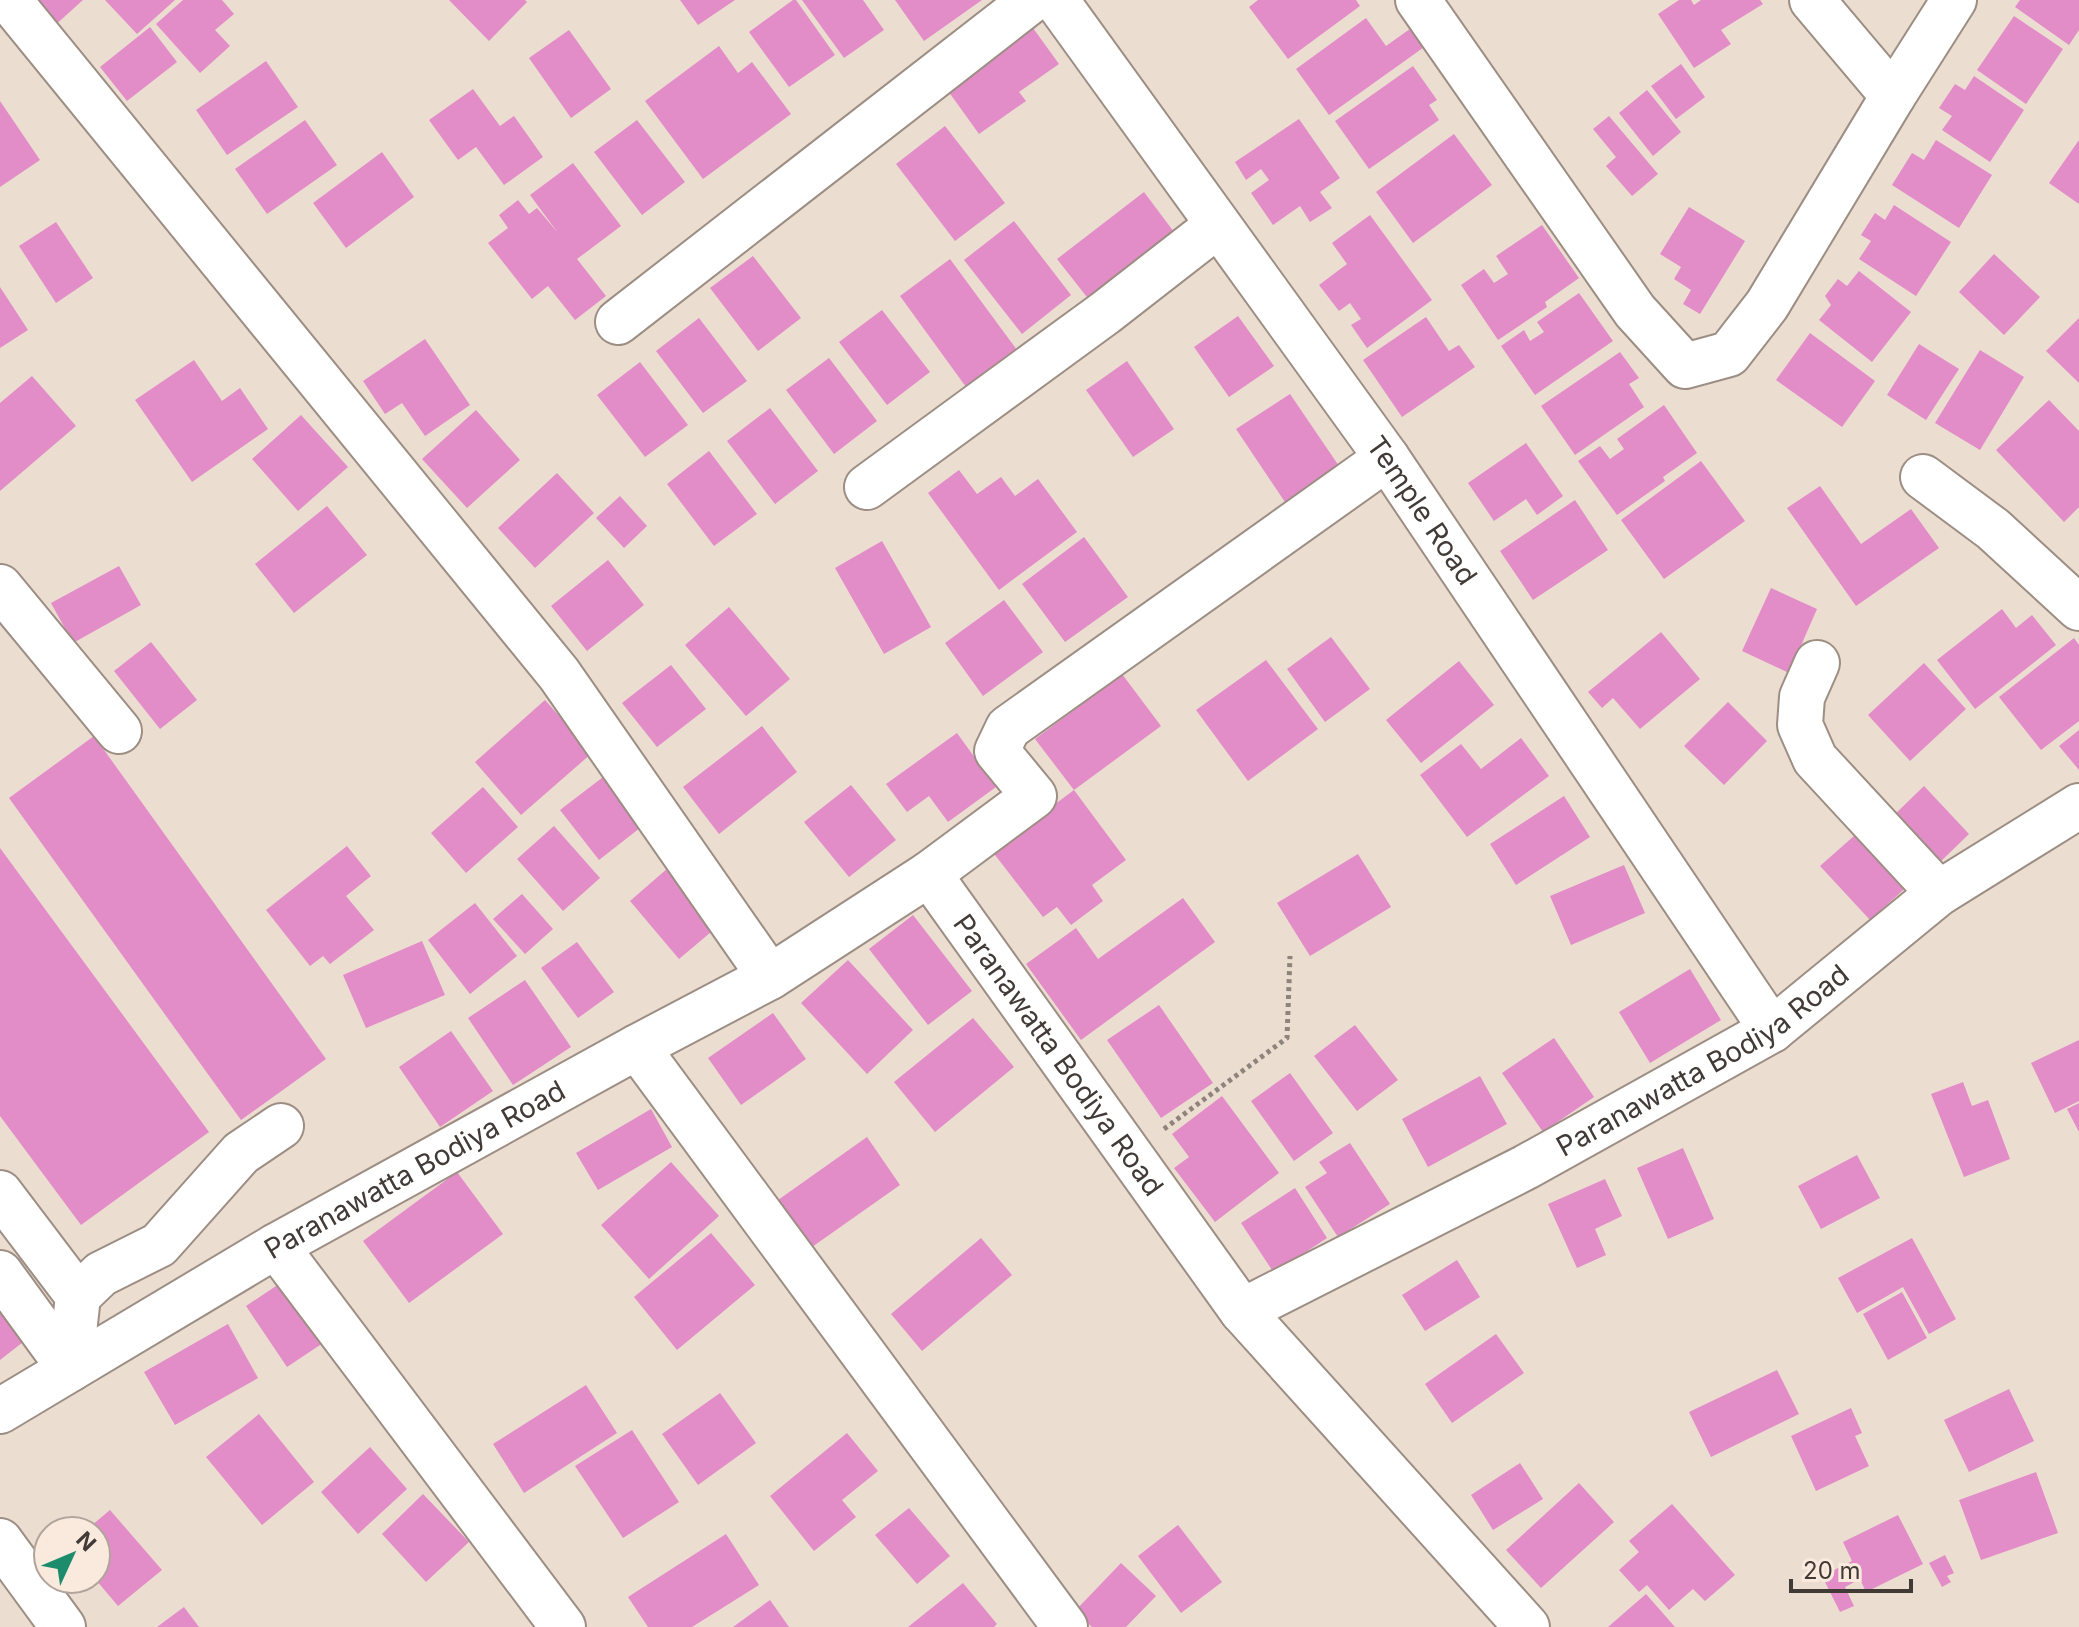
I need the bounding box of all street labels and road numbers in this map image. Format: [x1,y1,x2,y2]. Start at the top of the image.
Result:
street label: Temple Road [1360,429,1484,591]
street label: Paranawatta Bodiya Road [946,908,1171,1202]
street label: Paranawatta Bodiya Road [1550,957,1855,1164]
street label: Paranawatta Bodiya Road [258,1073,571,1266]

